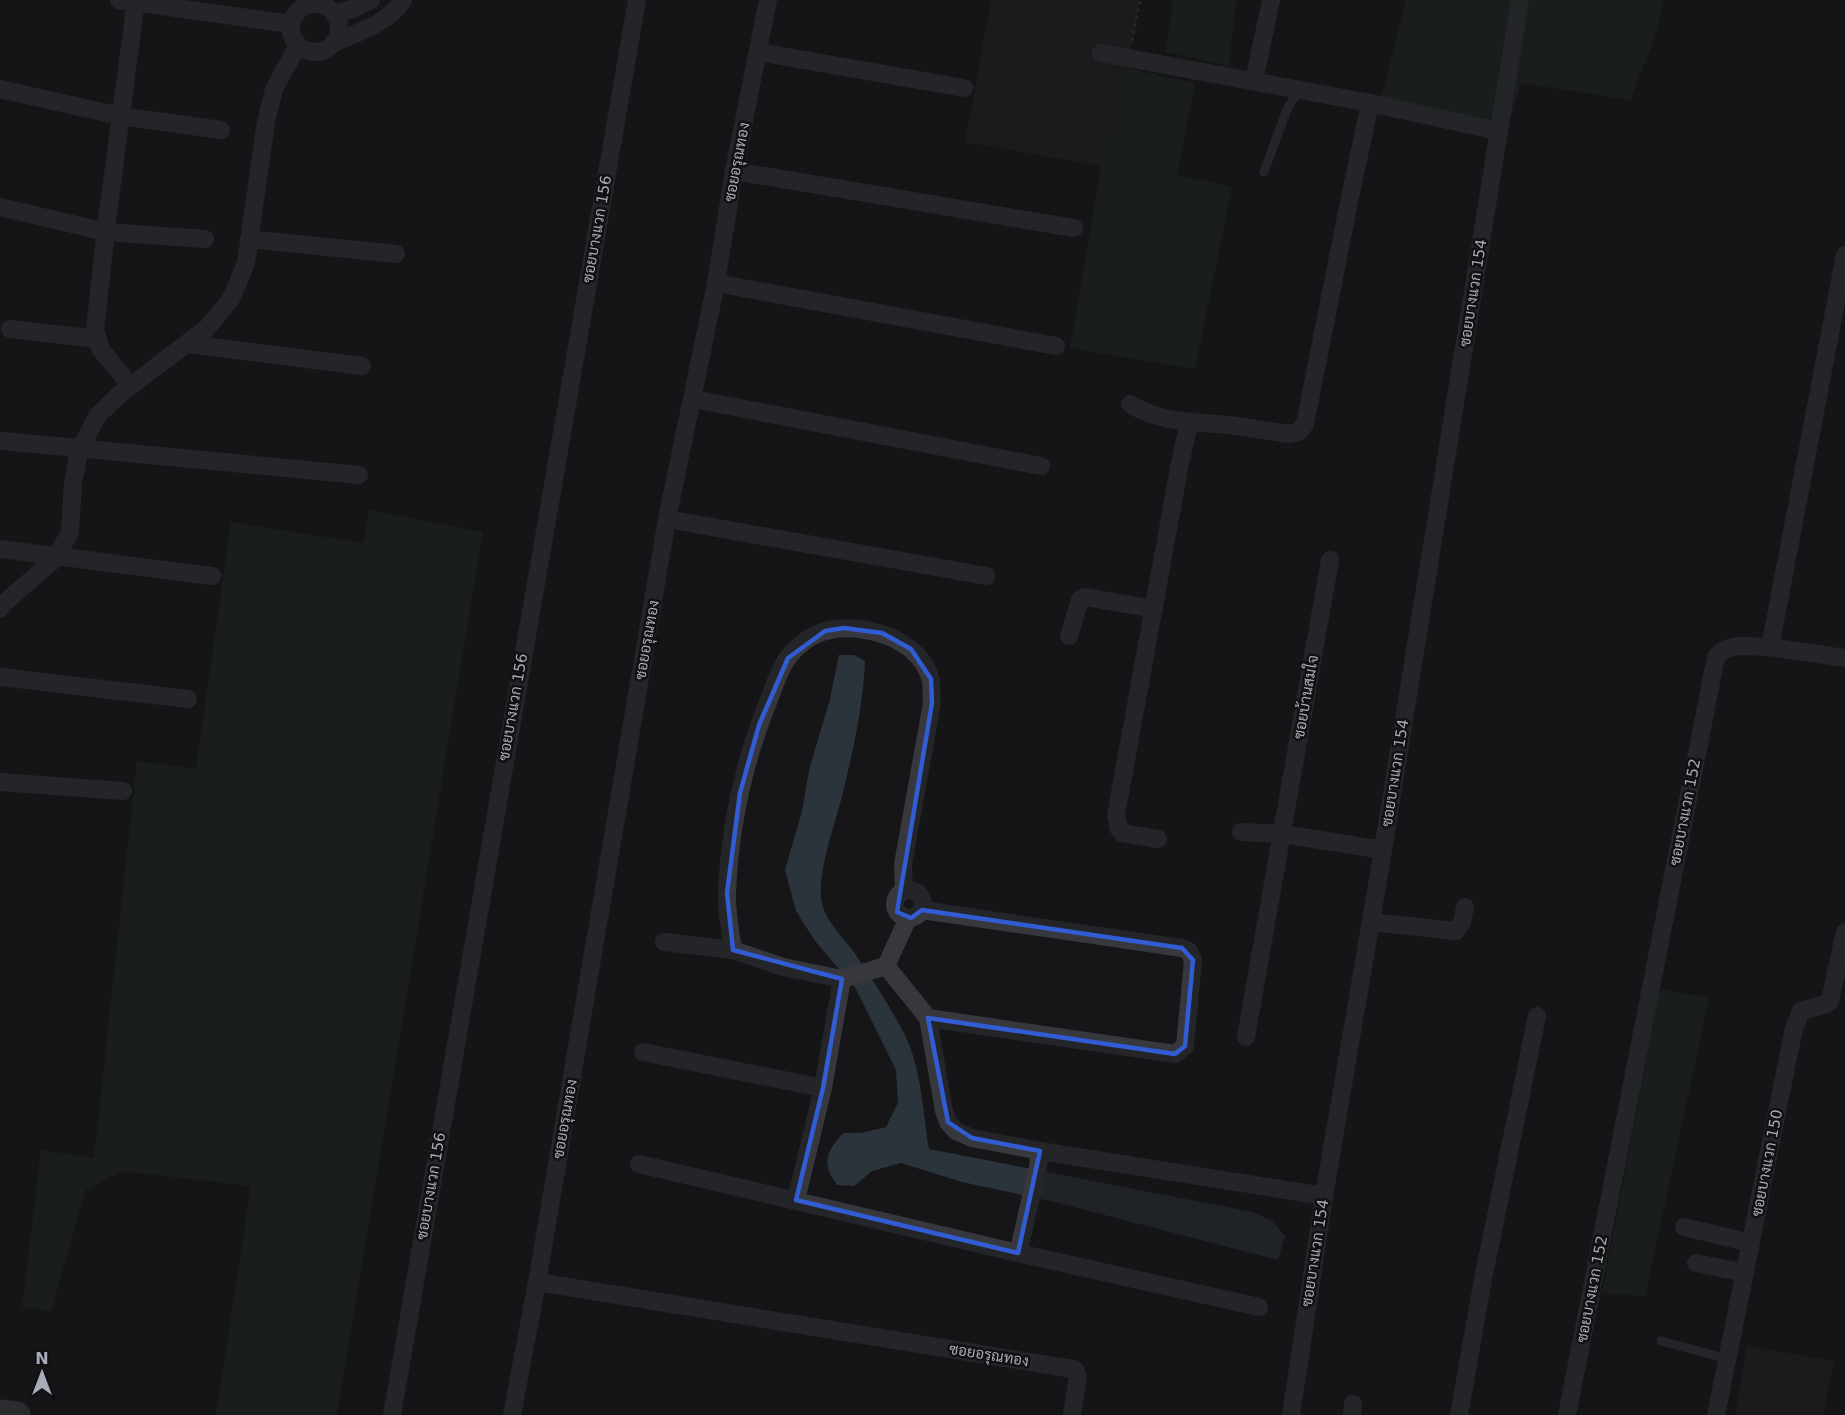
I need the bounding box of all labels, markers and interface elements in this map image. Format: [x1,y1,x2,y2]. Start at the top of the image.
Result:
street label: ซอยอรุณทอง [720,121,755,204]
street label: ซอยบางแวก 156 [579,174,615,284]
street label: ซอยบางแวก 154 [1456,238,1490,348]
street label: ซอยอรุณทอง [631,599,665,682]
street label: ซอยบางแวก 156 [495,652,531,762]
street label: ซอยบ้านสมใจ [1289,653,1322,740]
street label: ซอยบางแวก 154 [1378,718,1412,828]
street label: ซอยบางแวก 152 [1666,757,1704,867]
street label: ซอยอรุณทอง [549,1078,583,1161]
street label: ซอยบางแวก 150 [1748,1108,1786,1218]
street label: ซอยบางแวก 156 [413,1131,449,1241]
street label: ซอยบางแวก 154 [1298,1198,1332,1308]
street label: ซอยบางแวก 152 [1573,1234,1611,1344]
street label: ซอยอรุณทอง [947,1340,1030,1372]
north arrow [12,1343,72,1403]
text: N [35,1349,49,1368]

